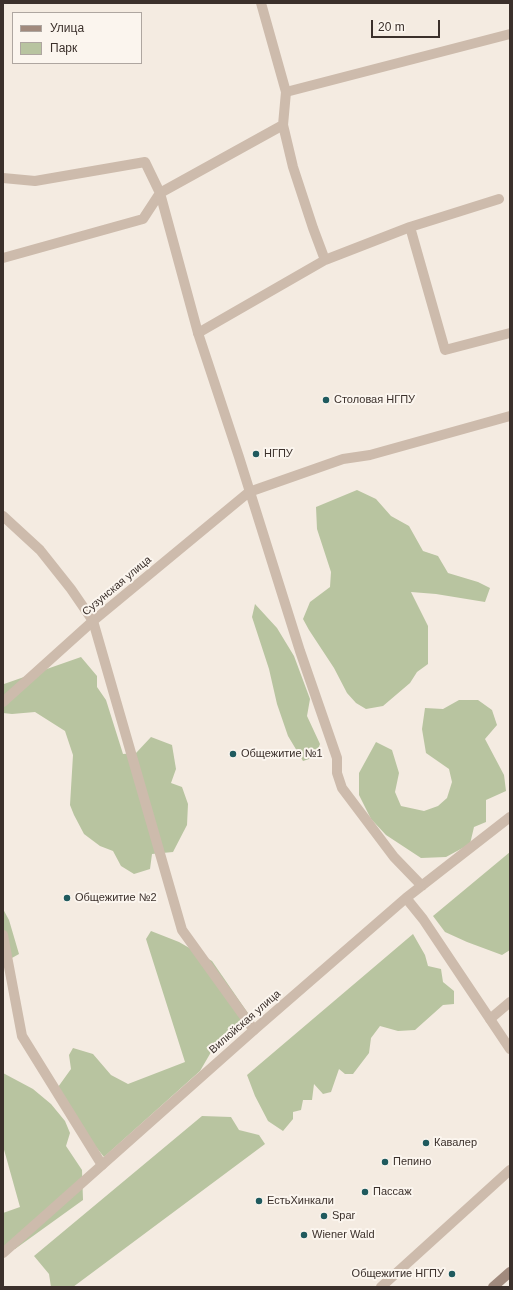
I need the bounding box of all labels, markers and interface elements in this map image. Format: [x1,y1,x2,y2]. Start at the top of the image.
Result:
legend [12,12,142,64]
scale bar [373,12,442,38]
text: 20 m [378,20,405,34]
text: Улица [50,21,84,35]
text: Парк [50,41,77,55]
place label: Столовая НГПУ [334,393,415,407]
marker: Столовая НГПУ [321,395,331,405]
place label: НГПУ [264,447,293,461]
marker: НГПУ [251,449,261,459]
street label: Сузунская улица [80,553,154,619]
place label: Общежитие №1 [241,747,323,761]
marker: Общежитие №1 [228,749,238,759]
place label: Общежитие №2 [75,891,157,905]
marker: Общежитие №2 [62,893,72,903]
street label: Вилюйская улица [207,987,283,1057]
place label: Кавалер [434,1136,477,1150]
marker: Кавалер [421,1138,431,1148]
place label: Пепино [393,1155,431,1169]
marker: Пепино [380,1157,390,1167]
place label: Пассаж [373,1185,412,1199]
marker: Пассаж [360,1187,370,1197]
place label: ЕстьХинкали [267,1194,334,1208]
marker: ЕстьХинкали [254,1196,264,1206]
place label: Spar [332,1209,355,1223]
marker: Spar [319,1211,329,1221]
place label: Wiener Wald [312,1228,375,1242]
marker: Wiener Wald [299,1230,309,1240]
place label: Общежитие НГПУ [352,1267,444,1281]
marker: Общежитие НГПУ [447,1269,457,1279]

